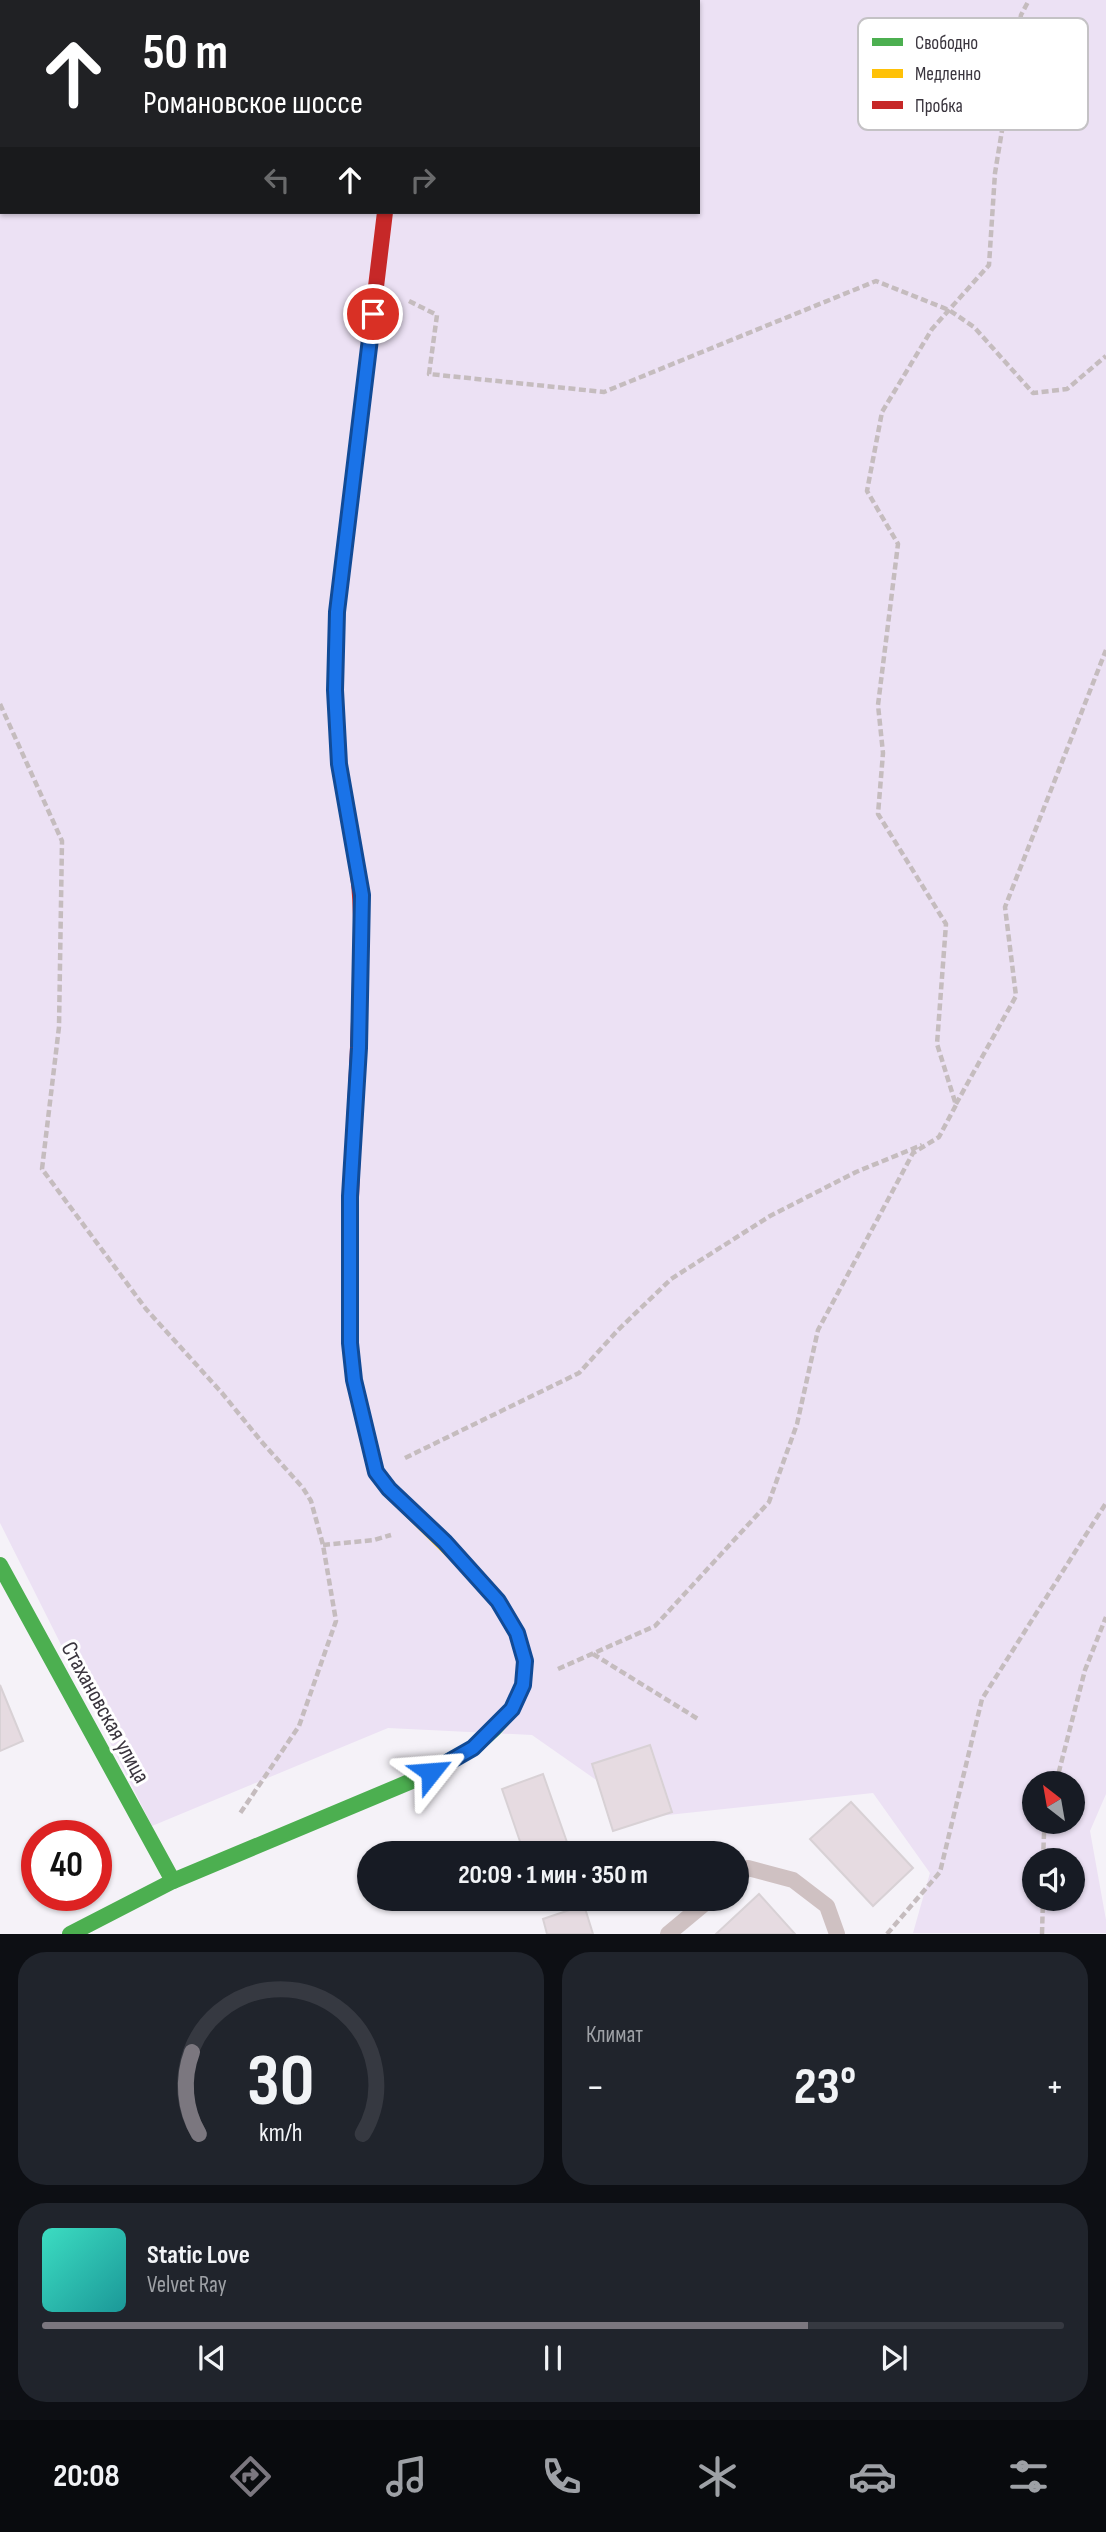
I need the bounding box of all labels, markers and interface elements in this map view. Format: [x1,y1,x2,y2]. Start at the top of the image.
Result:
legend [858,18,1088,130]
text: 50 m [143,24,228,83]
icon: ahead [28,28,119,119]
text: Свободно [915,32,978,55]
text: Медленно [915,63,981,86]
text: Романовское шоссе [143,84,363,123]
text: Пробка [915,95,963,118]
icon: left [258,161,296,199]
icon: ahead [331,161,369,199]
icon: right [404,161,442,199]
pin [343,284,403,344]
icon: arrive [354,295,392,333]
street label: Стахановская улица [55,1637,156,1788]
position arrow [394,1735,468,1809]
north arrow [1022,1771,1085,1834]
map controls [1022,1771,1085,1911]
speed limit sign: 40 [21,1820,112,1911]
button: sound [1022,1848,1085,1911]
text: 20:09 · 1 мин · 350 m [458,1860,648,1891]
text: Климат [586,2021,643,2049]
text: 30 [247,2039,315,2127]
text: 23° [794,2056,856,2119]
text: − [586,2065,605,2110]
text: + [1045,2065,1064,2110]
text: km/h [259,2118,303,2149]
text: Static Love [147,2240,250,2271]
text: Velvet Ray [147,2271,227,2299]
icon: previous [193,2339,231,2377]
icon: pause [534,2339,572,2377]
icon: next [875,2339,913,2377]
icon: directions [226,2452,275,2501]
icon: music [382,2452,431,2501]
icon: phone [537,2452,586,2501]
icon: climate [693,2452,742,2501]
icon: car [848,2452,897,2501]
icon: filters [1004,2452,1053,2501]
text: 20:08 [53,2457,120,2496]

